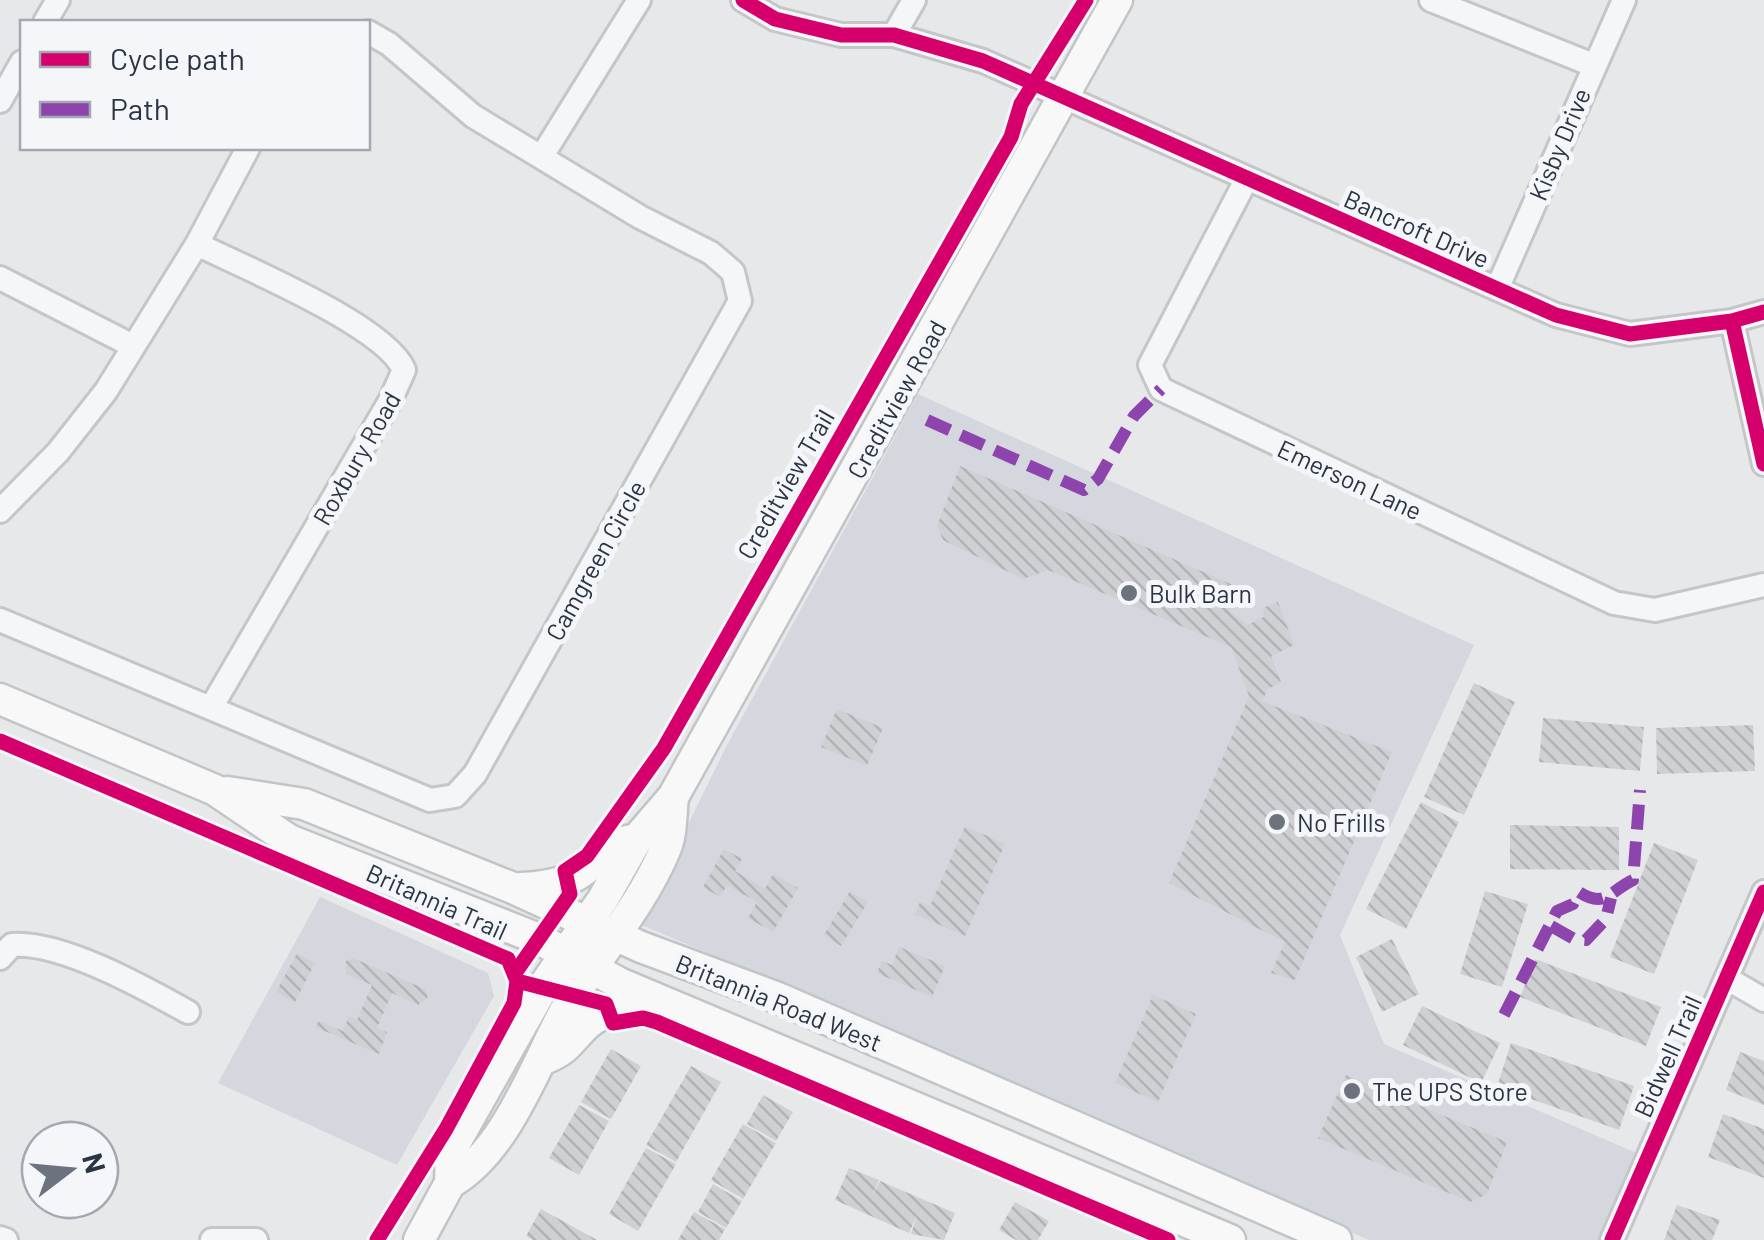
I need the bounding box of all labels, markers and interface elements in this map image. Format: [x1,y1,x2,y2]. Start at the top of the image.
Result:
legend [20,20,370,150]
text: Cycle path [110,40,245,76]
street label: Kisby Drive [1522,83,1596,205]
text: Path [110,90,170,126]
street label: Bancroft Drive [1340,183,1494,273]
street label: Creditview Road [840,315,952,483]
street label: Roxbury Road [306,386,406,530]
street label: Creditview Trail [730,404,840,564]
street label: Emerson Lane [1273,433,1427,525]
street label: Camgreen Circle [539,475,651,645]
place label: Bulk Barn [1149,578,1252,608]
marker: Bulk Barn [1118,582,1140,604]
place label: No Frills [1297,807,1385,837]
marker: No Frills [1266,811,1288,833]
street label: Britannia Trail [362,857,512,945]
street label: Britannia Road West [672,947,886,1057]
street label: Bidwell Trail [1627,991,1707,1121]
place label: The UPS Store [1372,1076,1528,1106]
marker: The UPS Store [1341,1080,1363,1102]
north arrow [20,1120,120,1220]
text: N [76,1149,114,1176]

